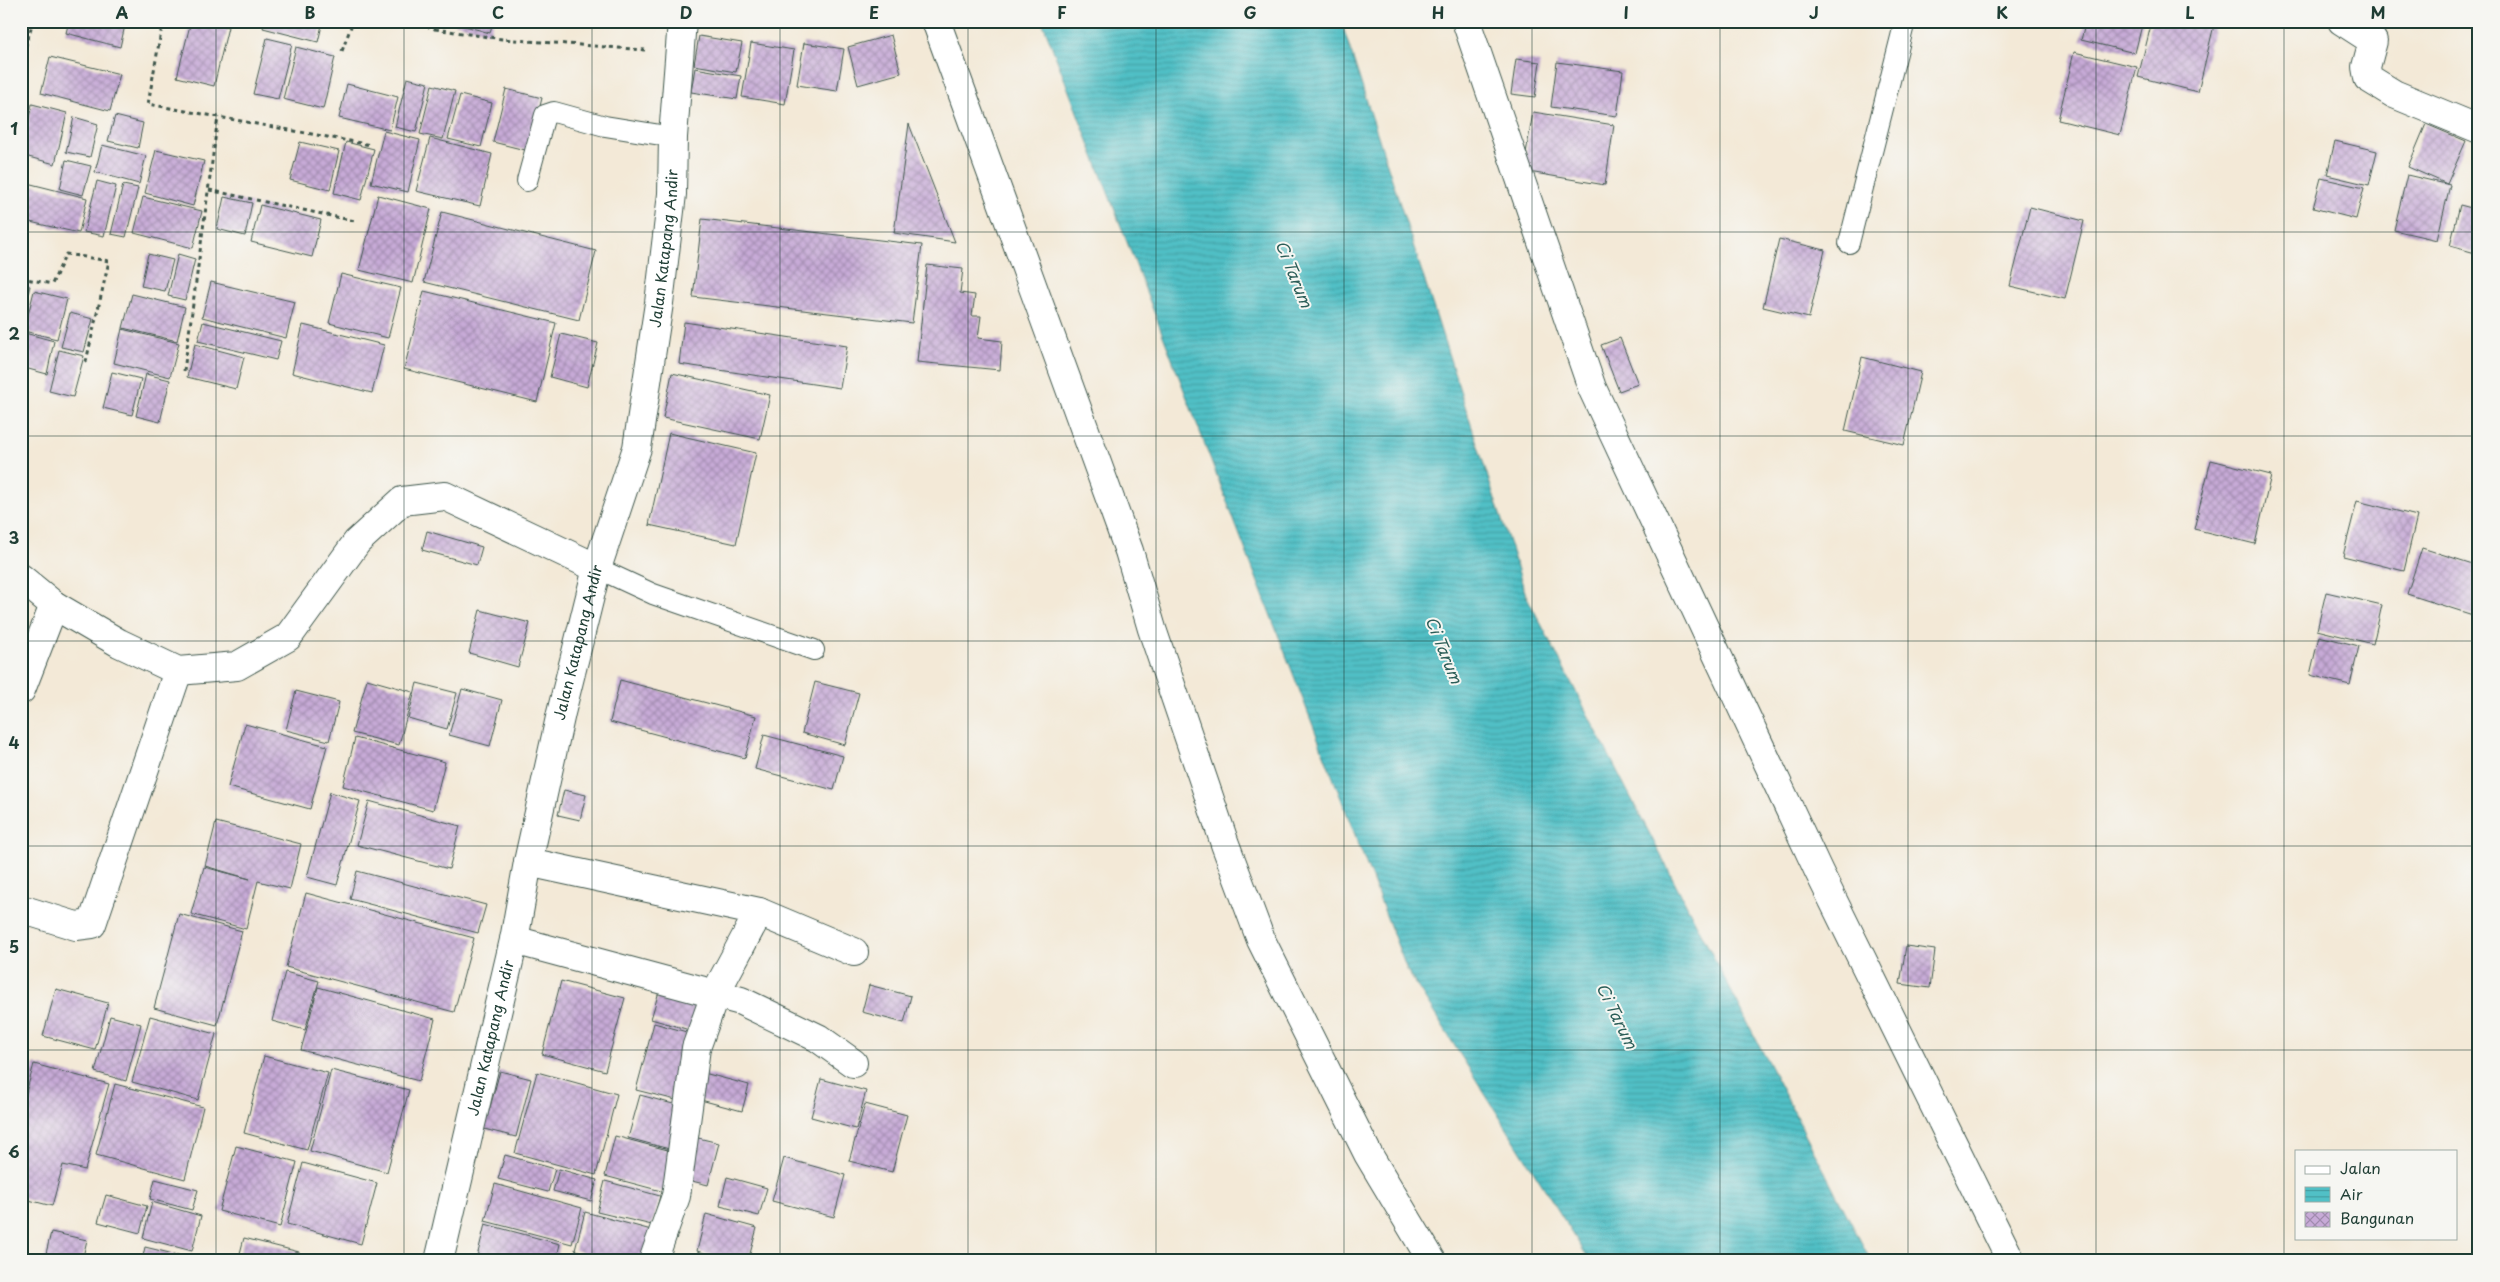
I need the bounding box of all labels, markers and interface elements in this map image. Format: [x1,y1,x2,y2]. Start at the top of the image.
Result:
text: A [116,0,129,24]
text: B [305,0,316,24]
text: C [492,0,504,24]
text: D [680,0,692,24]
text: E [869,0,879,24]
text: F [1057,0,1067,24]
text: G [1243,0,1257,24]
text: H [1432,0,1444,24]
text: I [1623,0,1629,24]
text: J [1809,0,1819,24]
text: K [1996,0,2008,24]
text: L [2185,0,2195,24]
text: M [2370,0,2386,24]
text: 1 [10,116,18,140]
street label: Jalan Katapang Andir [642,169,682,329]
water label: Ci Tarum [1271,236,1319,311]
text: 2 [8,321,20,345]
text: 3 [9,525,19,549]
street label: Jalan Katapang Andir [547,562,607,722]
water label: Ci Tarum [1421,612,1469,687]
text: 4 [9,730,20,754]
text: 5 [9,934,19,958]
street label: Jalan Katapang Andir [460,957,519,1118]
water label: Ci Tarum [1592,979,1644,1053]
text: 6 [8,1139,20,1163]
legend [2295,1150,2458,1240]
text: Jalan [2340,1156,2381,1179]
text: Air [2340,1182,2363,1205]
text: Bangunan [2340,1206,2414,1229]

